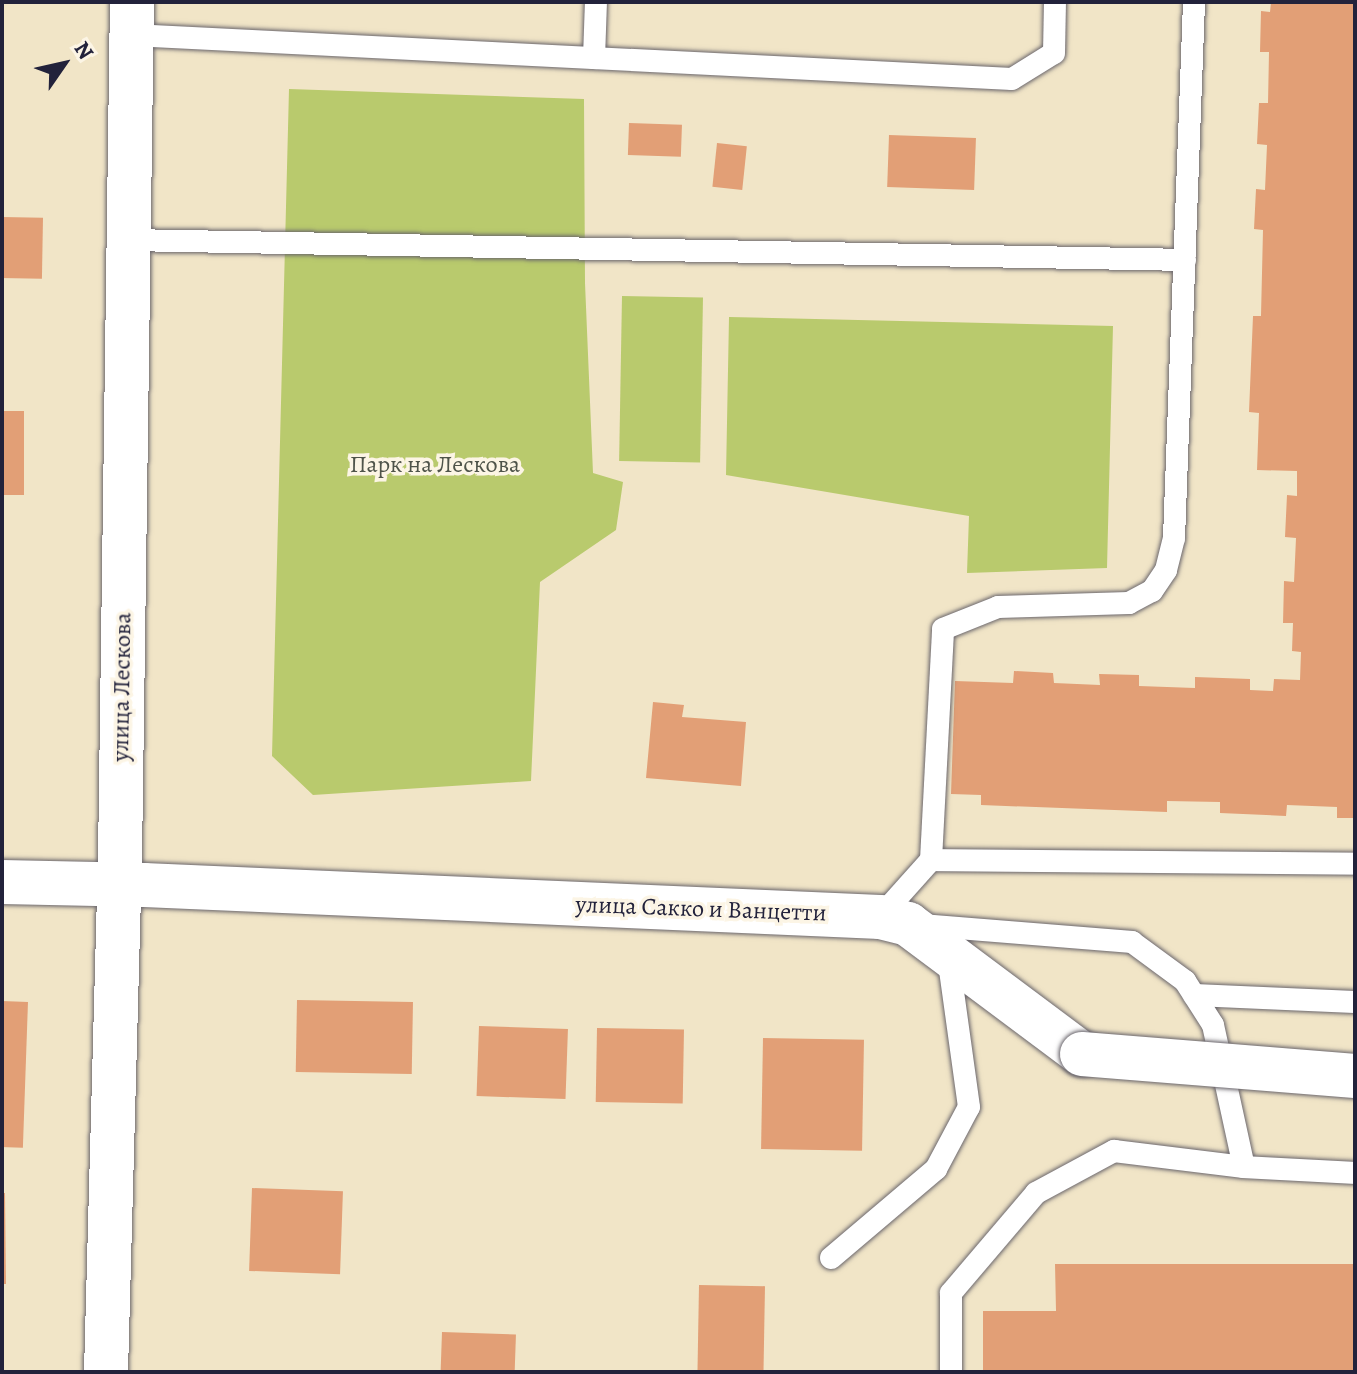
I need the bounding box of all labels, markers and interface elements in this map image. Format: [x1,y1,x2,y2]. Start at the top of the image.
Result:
north arrow [24,24,104,104]
text: N [67,36,101,66]
park label: Парк на Лескова [350,451,520,479]
street label: улица Лескова [106,612,138,762]
street label: улица Сакко и Ванцетти [575,890,827,928]

